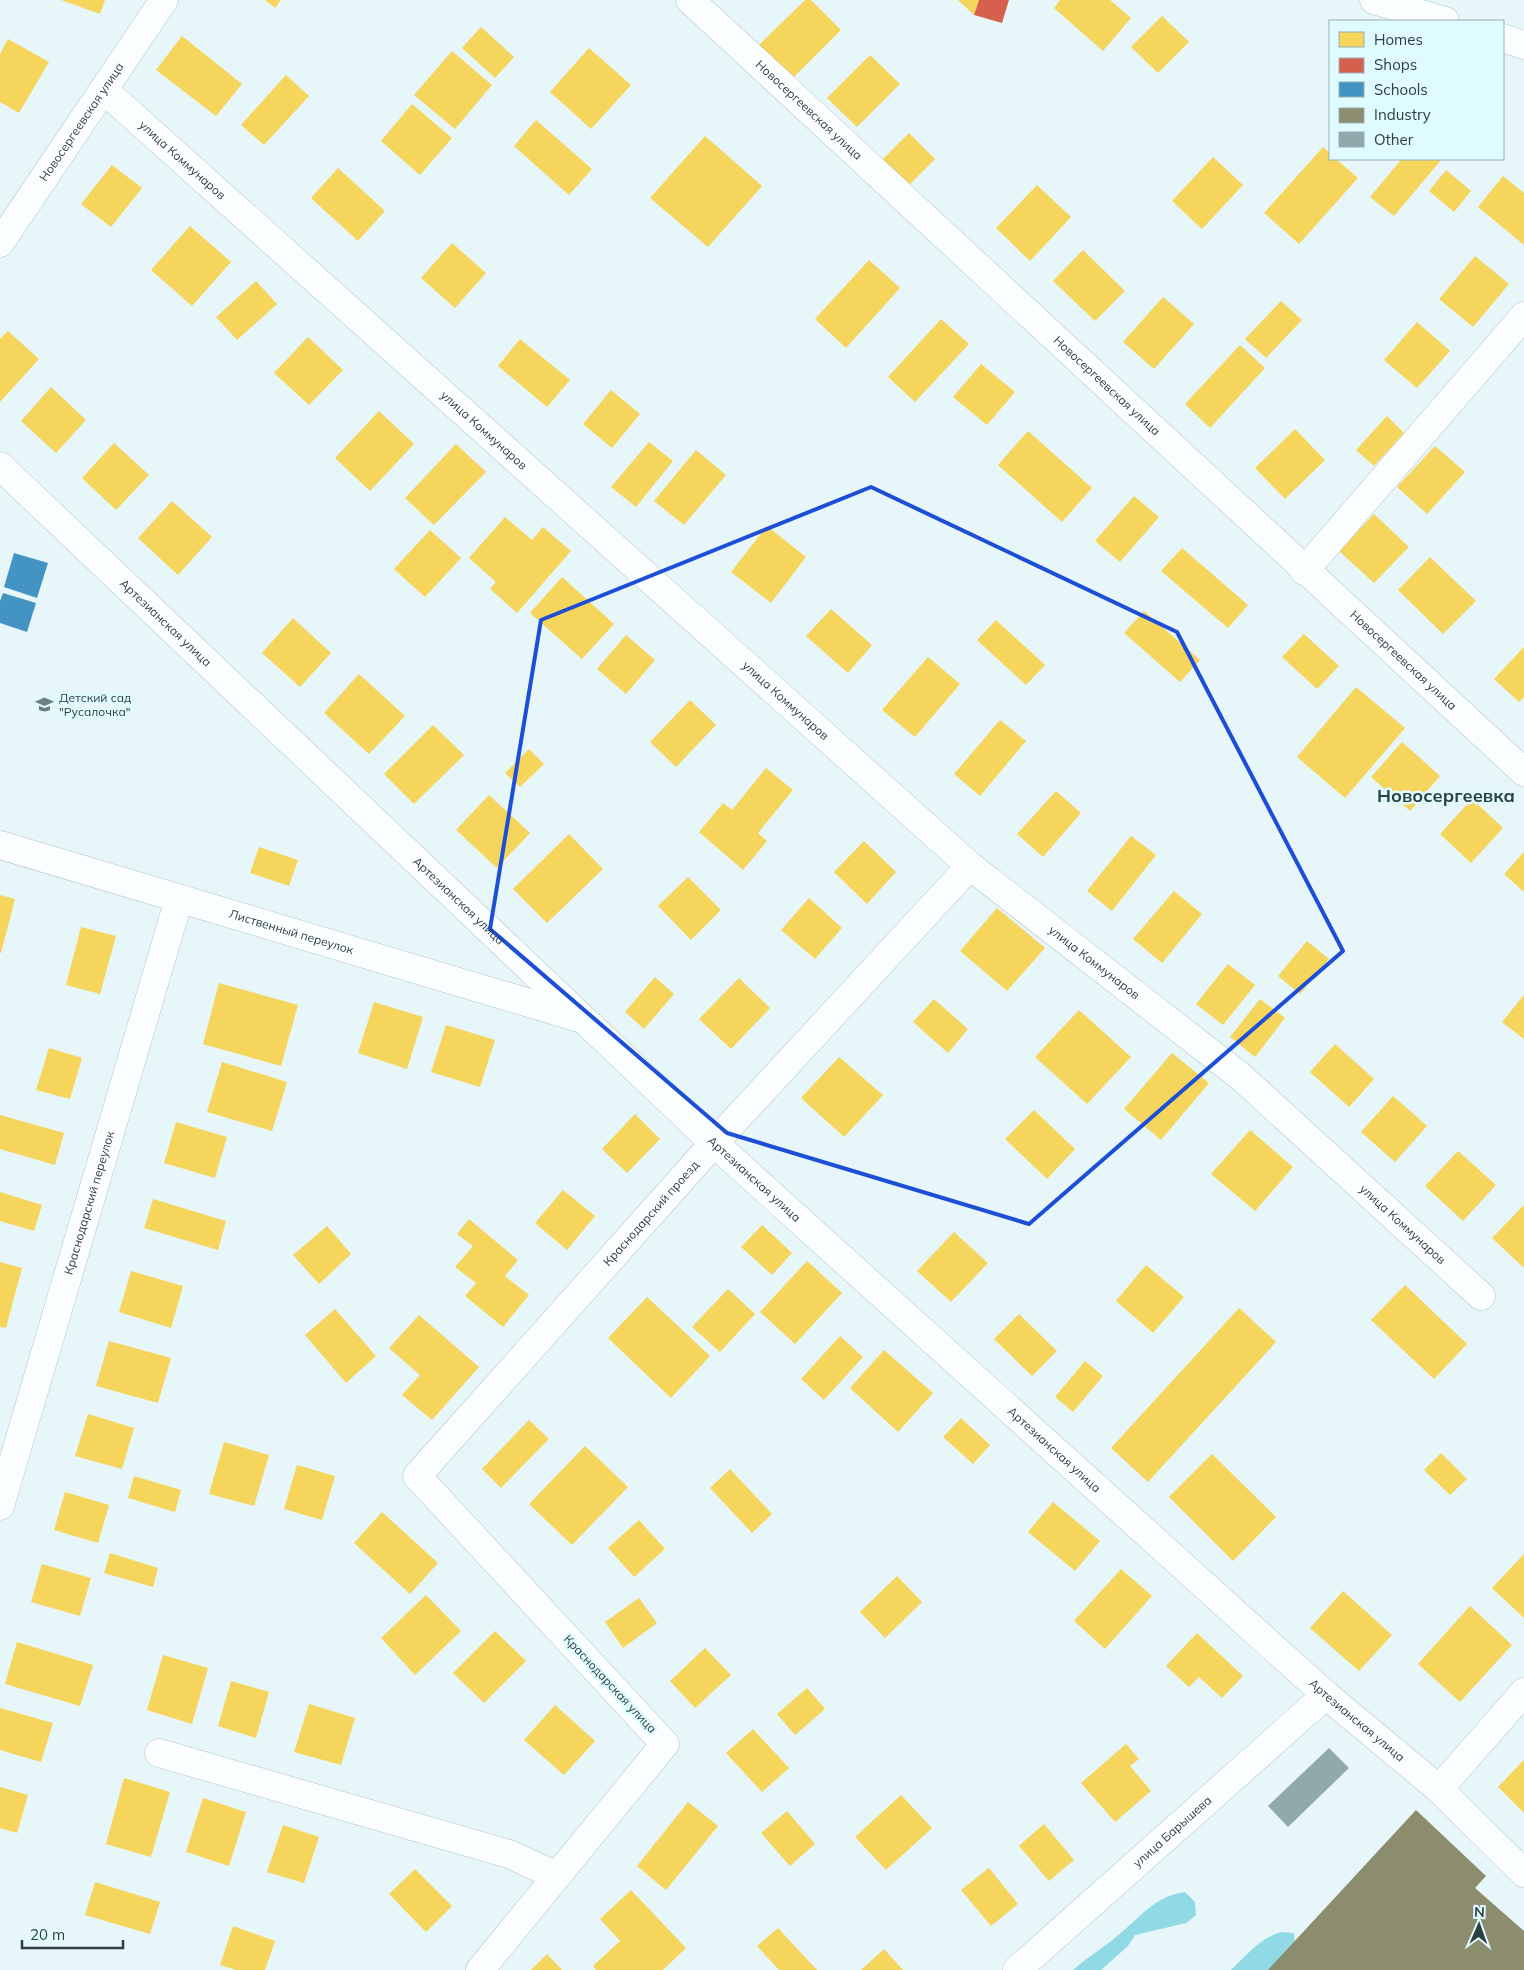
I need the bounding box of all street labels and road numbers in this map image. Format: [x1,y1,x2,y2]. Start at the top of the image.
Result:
street label: Новосергеевская улица [753,57,866,163]
street label: Новосергеевская улица [36,60,127,184]
street label: улица Коммунаров [136,117,229,203]
street label: Новосергеевская улица [1051,332,1164,438]
street label: улица Коммунаров [438,387,531,473]
street label: Артезианская улица [117,576,215,669]
street label: Новосергеевская улица [1347,607,1460,713]
street label: улица Коммунаров [739,658,832,743]
street label: Артезианская улица [410,854,508,947]
street label: Лиственный переулок [227,906,356,957]
street label: улица Коммунаров [1046,922,1143,1002]
street label: Краснодарский переулок [61,1129,117,1276]
street label: Артезианская улица [705,1133,804,1225]
street label: Краснодарский проезд [600,1157,702,1269]
street label: улица Коммунаров [1357,1181,1449,1267]
street label: Артезианская улица [1005,1403,1104,1495]
street label: Краснодарская улица [561,1631,660,1736]
street label: Артезианская улица [1306,1675,1408,1764]
street label: улица Барышева [1130,1792,1215,1870]

